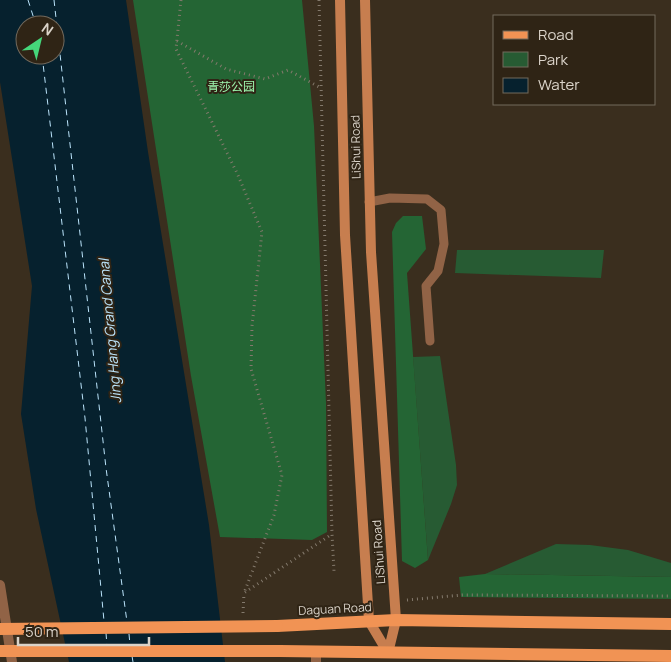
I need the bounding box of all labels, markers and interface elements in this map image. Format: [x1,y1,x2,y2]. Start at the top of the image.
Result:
north arrow [15,15,65,65]
legend [493,15,656,105]
text: N [38,18,57,40]
text: Road [538,24,574,45]
text: Park [538,49,568,70]
text: Water [538,74,580,95]
park label: 青莎公园 [207,78,255,95]
street label: LiShui Road [346,115,365,179]
water label: Jing Hang Grand Canal [94,256,125,404]
street label: LiShui Road [368,519,389,585]
street label: Daguan Road [298,598,372,619]
scale bar [18,614,149,646]
text: 50 m [25,621,59,642]

